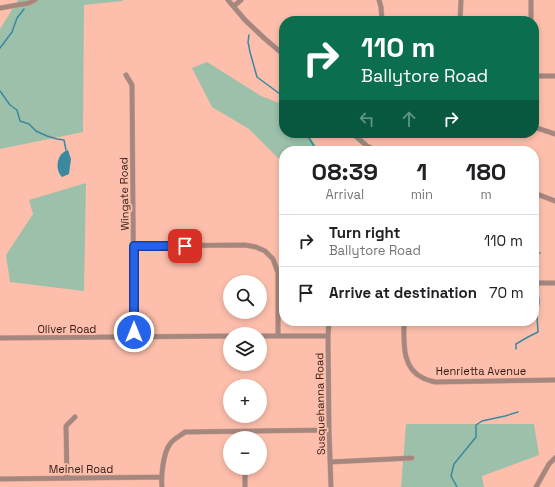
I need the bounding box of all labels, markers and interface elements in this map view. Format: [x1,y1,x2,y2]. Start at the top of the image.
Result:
text: 110 m [361,29,435,65]
icon: right [295,32,347,84]
text: Ballytore Road [361,64,488,87]
icon: left [356,108,378,130]
icon: ahead [398,108,420,130]
icon: right [440,108,462,130]
text: 08:39 [312,156,378,187]
text: 1 [416,156,427,187]
text: 180 [466,156,506,187]
street label: Wingate Road [116,157,132,231]
text: Arrival [326,186,364,203]
text: min [411,186,433,203]
text: m [480,186,492,203]
text: Turn right [329,223,400,242]
pin [168,229,202,263]
icon: right [295,230,317,252]
text: 110 m [484,231,523,250]
icon: arrive [174,235,196,257]
text: Ballytore Road [329,242,421,259]
map controls [223,275,267,475]
button: search [223,275,267,319]
icon: arrive [295,282,317,304]
text: Arrive at destination [329,283,477,302]
text: 70 m [489,283,524,302]
position arrow [113,311,155,353]
street label: Oliver Road [38,322,96,336]
button: layers [223,327,267,371]
street label: Susquehanna Road [312,353,328,455]
street label: Henrietta Avenue [436,364,526,378]
button: + [223,379,267,423]
button: − [223,431,267,475]
street label: Meinel Road [49,462,113,476]

